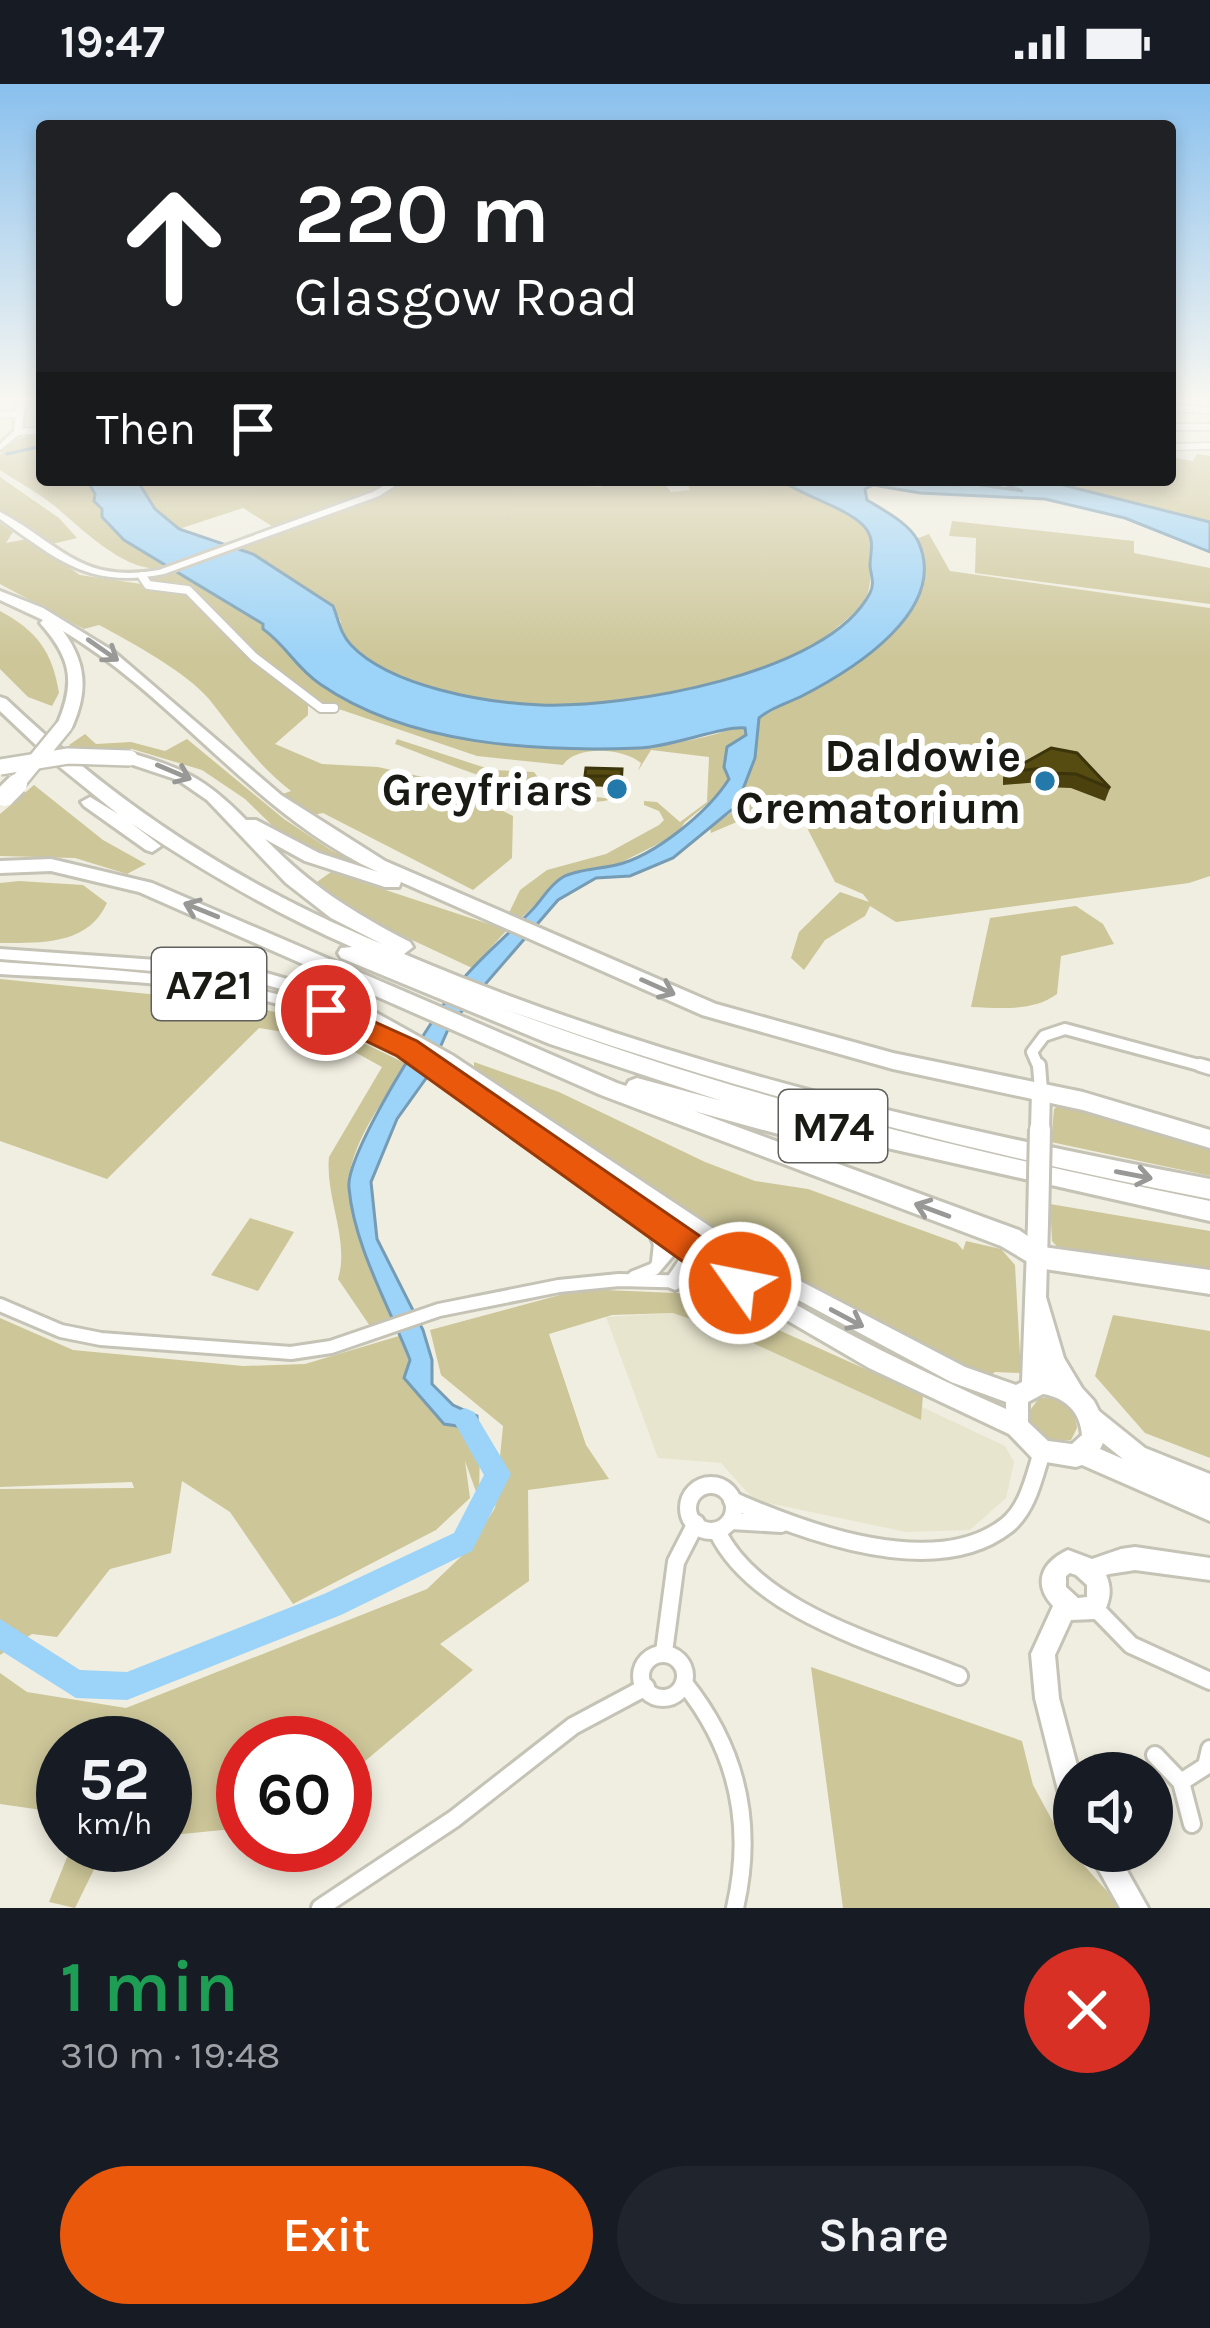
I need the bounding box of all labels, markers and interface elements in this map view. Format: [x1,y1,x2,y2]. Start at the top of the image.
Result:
text: 19:47 [60,16,165,68]
text: 220 m [294,165,550,263]
icon: ahead [96,168,252,324]
text: Glasgow Road [294,265,638,329]
icon: arrive [220,396,286,462]
text: Then [96,403,196,455]
one-way arrow [85,637,119,662]
place label: Daldowie Crematorium [735,730,1021,834]
one-way arrow [155,763,191,785]
place label: Greyfriars [382,764,593,817]
marker: Daldowie Crematorium [1032,768,1058,794]
marker: Greyfriars [604,776,630,802]
one-way arrow [183,898,220,919]
road number: A721 [152,948,266,1020]
pin [275,959,377,1061]
icon: arrive [293,977,359,1043]
one-way arrow [639,977,675,999]
road number: M74 [779,1090,887,1162]
one-way arrow [1113,1165,1152,1187]
one-way arrow [914,1198,951,1219]
position arrow [677,1220,803,1346]
one-way arrow [828,1307,863,1330]
speed limit sign: 60 [216,1716,372,1872]
text: 52 [78,1744,150,1814]
map controls [1053,1752,1173,1872]
button: sound [1053,1752,1173,1872]
text: km/h [76,1806,152,1842]
text: 1 min [60,1945,239,2029]
button: close [1024,1947,1150,2073]
text: 310 m · 19:48 [60,2032,281,2078]
button: Exit [60,2166,593,2304]
button: Share [617,2166,1150,2304]

